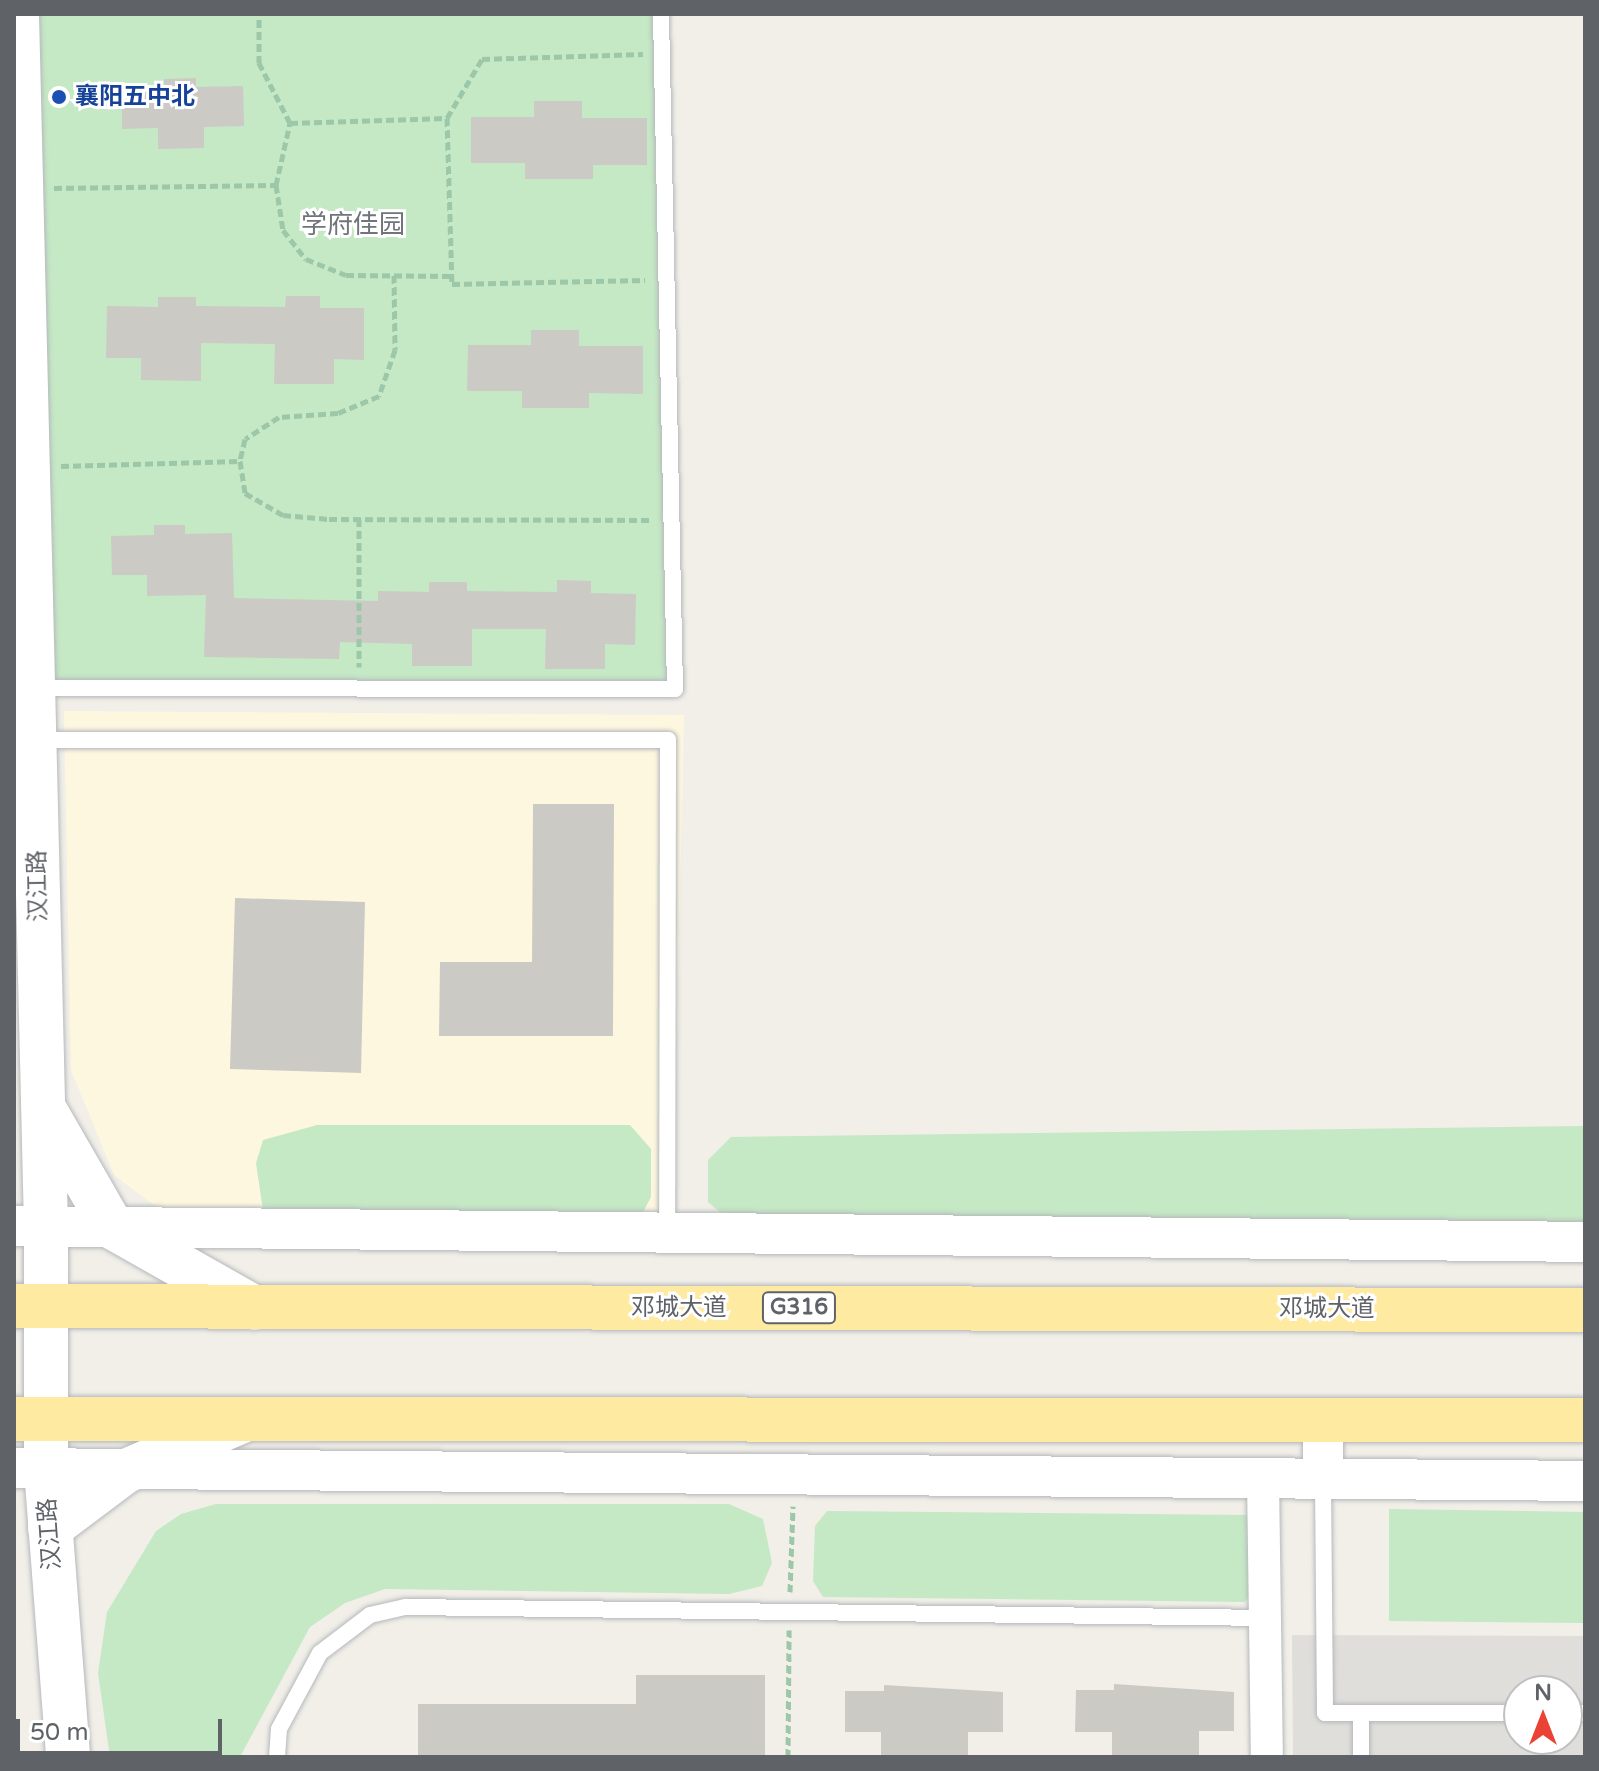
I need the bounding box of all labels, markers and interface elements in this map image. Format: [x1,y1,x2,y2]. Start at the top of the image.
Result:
place label: 襄阳五中北 [75,83,195,111]
marker: 襄阳五中北 [50,88,68,106]
district label: 学府佳园 [301,209,405,241]
street label: 汉江路 [23,850,53,922]
road number: G316 [761,1290,837,1326]
street label: 邓城大道 [631,1294,727,1322]
street label: 邓城大道 [1279,1295,1375,1323]
street label: 汉江路 [33,1497,67,1571]
north arrow [1503,1675,1583,1755]
text: N [1534,1680,1552,1706]
scale bar [20,1703,226,1753]
text: 50 m [30,1718,88,1747]

